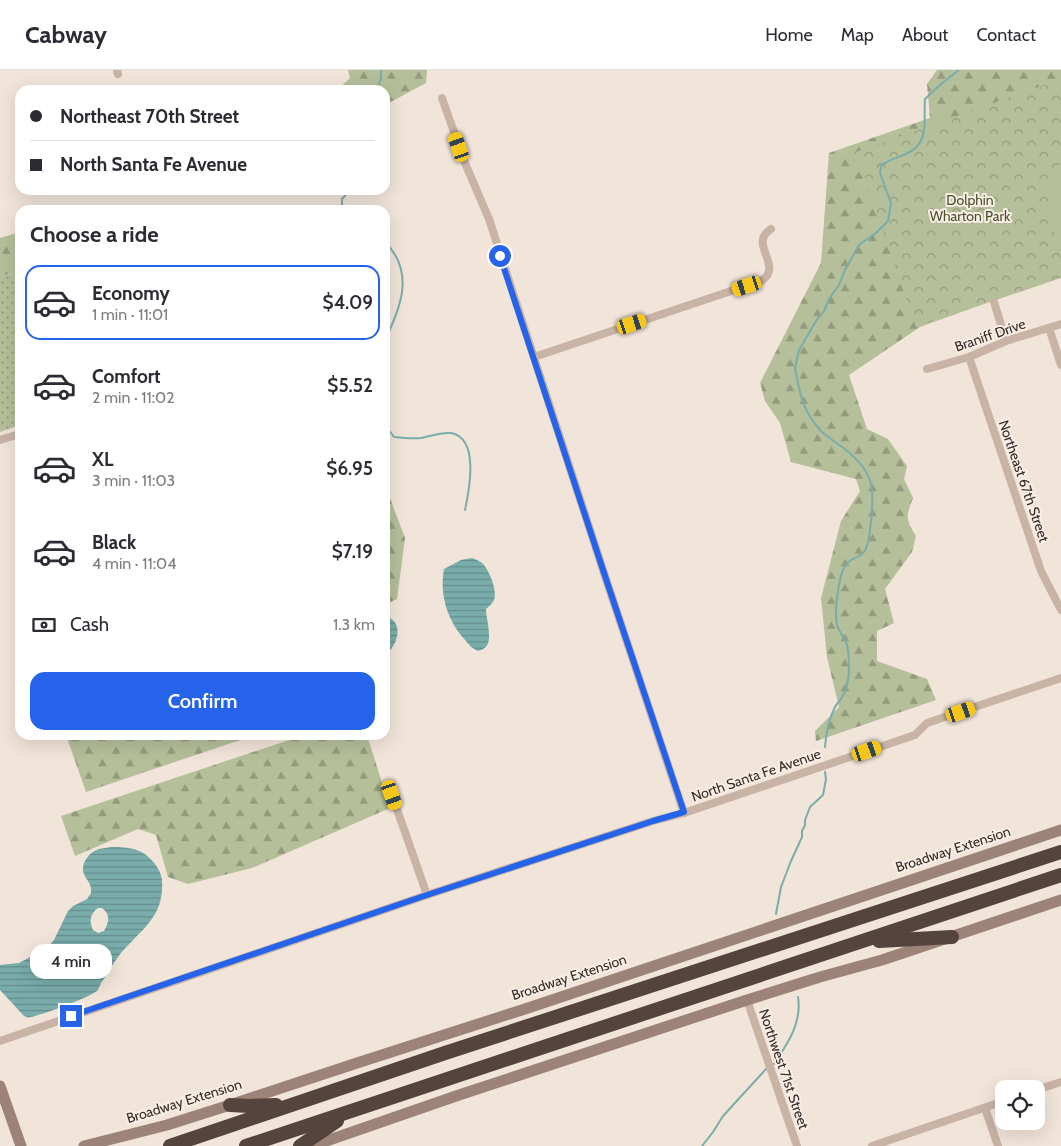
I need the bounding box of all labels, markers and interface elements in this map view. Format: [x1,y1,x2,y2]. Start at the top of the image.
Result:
text: Cabway [25,20,107,49]
text: Home [765,24,813,46]
text: Map [841,24,874,46]
text: About [902,24,948,46]
text: Contact [976,24,1036,46]
text: Northeast 70th Street [60,105,239,128]
car [447,130,470,164]
text: North Santa Fe Avenue [60,153,247,176]
park label: Dolphin Wharton Park [930,191,1011,225]
text: Choose a ride [30,221,159,248]
route start [489,245,511,267]
car [730,274,763,298]
icon: car [32,280,77,325]
text: Economy [92,282,170,305]
text: $4.09 [323,291,373,314]
text: 1 min · 11:01 [92,305,168,324]
car [615,312,648,336]
street label: Braniff Drive [952,314,1028,356]
icon: car [32,363,77,408]
text: Comfort [92,365,161,388]
text: $5.52 [327,374,373,397]
text: 2 min · 11:02 [92,388,175,407]
street label: Northeast 67th Street [995,418,1053,545]
icon: car [32,446,77,491]
text: XL [92,448,113,471]
text: $6.95 [326,457,373,480]
text: 3 min · 11:03 [92,471,175,490]
icon: car [32,529,77,574]
text: Black [92,531,136,554]
text: $7.19 [332,540,373,563]
text: 4 min · 11:04 [92,554,176,573]
icon: cash [30,611,58,639]
text: Cash [70,613,109,636]
text: 1.3 km [333,615,375,634]
button: Confirm [30,672,375,730]
car [944,700,977,724]
car [850,739,883,763]
street label: North Santa Fe Avenue [689,744,823,806]
car [380,778,403,812]
street label: Broadway Extension [893,822,1013,876]
callout: 4 min [30,944,112,978]
street label: Broadway Extension [509,950,629,1004]
text: 4 min [51,952,91,971]
route end [60,1005,82,1027]
street label: Northwest 71st Street [755,1006,813,1132]
street label: Broadway Extension [124,1075,244,1127]
map controls [995,1080,1045,1130]
button: locate [995,1080,1045,1130]

